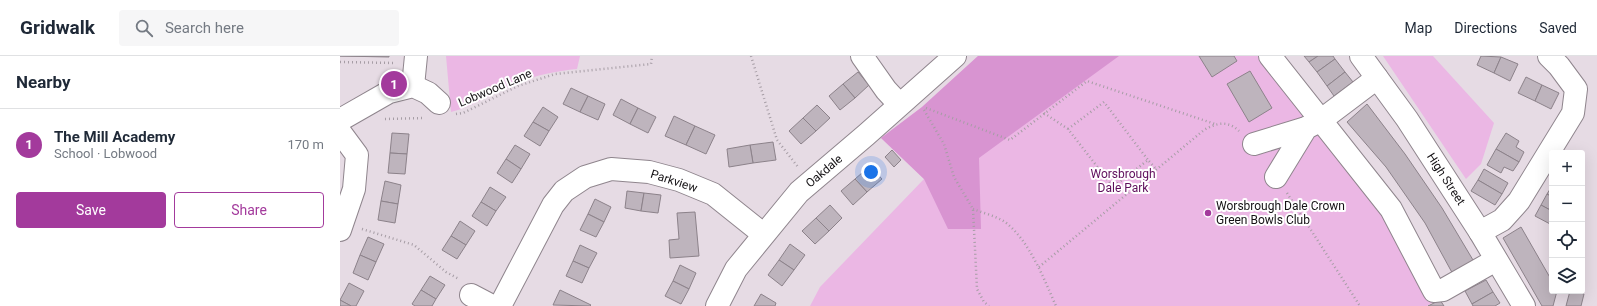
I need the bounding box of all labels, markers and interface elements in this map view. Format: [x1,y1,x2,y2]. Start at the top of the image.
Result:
search box [119,10,399,46]
text: Gridwalk [20,16,95,39]
icon: search [133,17,155,39]
text: Search here [165,19,244,37]
text: Map [1405,20,1432,36]
text: Directions [1454,20,1517,36]
text: Saved [1539,20,1577,36]
street label: Lobwood Lane [456,66,534,110]
pin: 1 [381,69,407,99]
text: Nearby [16,72,71,92]
text: The Mill Academy [54,128,175,146]
text: 1 [25,137,33,152]
text: 170 m [287,137,324,152]
text: School · Lobwood [54,146,157,161]
street label: High Street [1424,150,1468,208]
map controls [1549,150,1585,294]
button: + [1549,150,1585,186]
street label: Oakdale [803,152,845,190]
your location [861,162,881,182]
street label: Parkview [649,167,699,195]
park label: Worsbrough Dale Park [1090,167,1156,195]
button: − [1549,186,1585,222]
button: Save [16,192,166,228]
button: Share [174,192,324,228]
place label: Worsbrough Dale Crown Green Bowls Club [1216,199,1345,227]
marker: Worsbrough Dale Crown Green Bowls Club [1203,208,1213,218]
button: locate [1549,222,1585,258]
button: layers [1549,258,1585,294]

